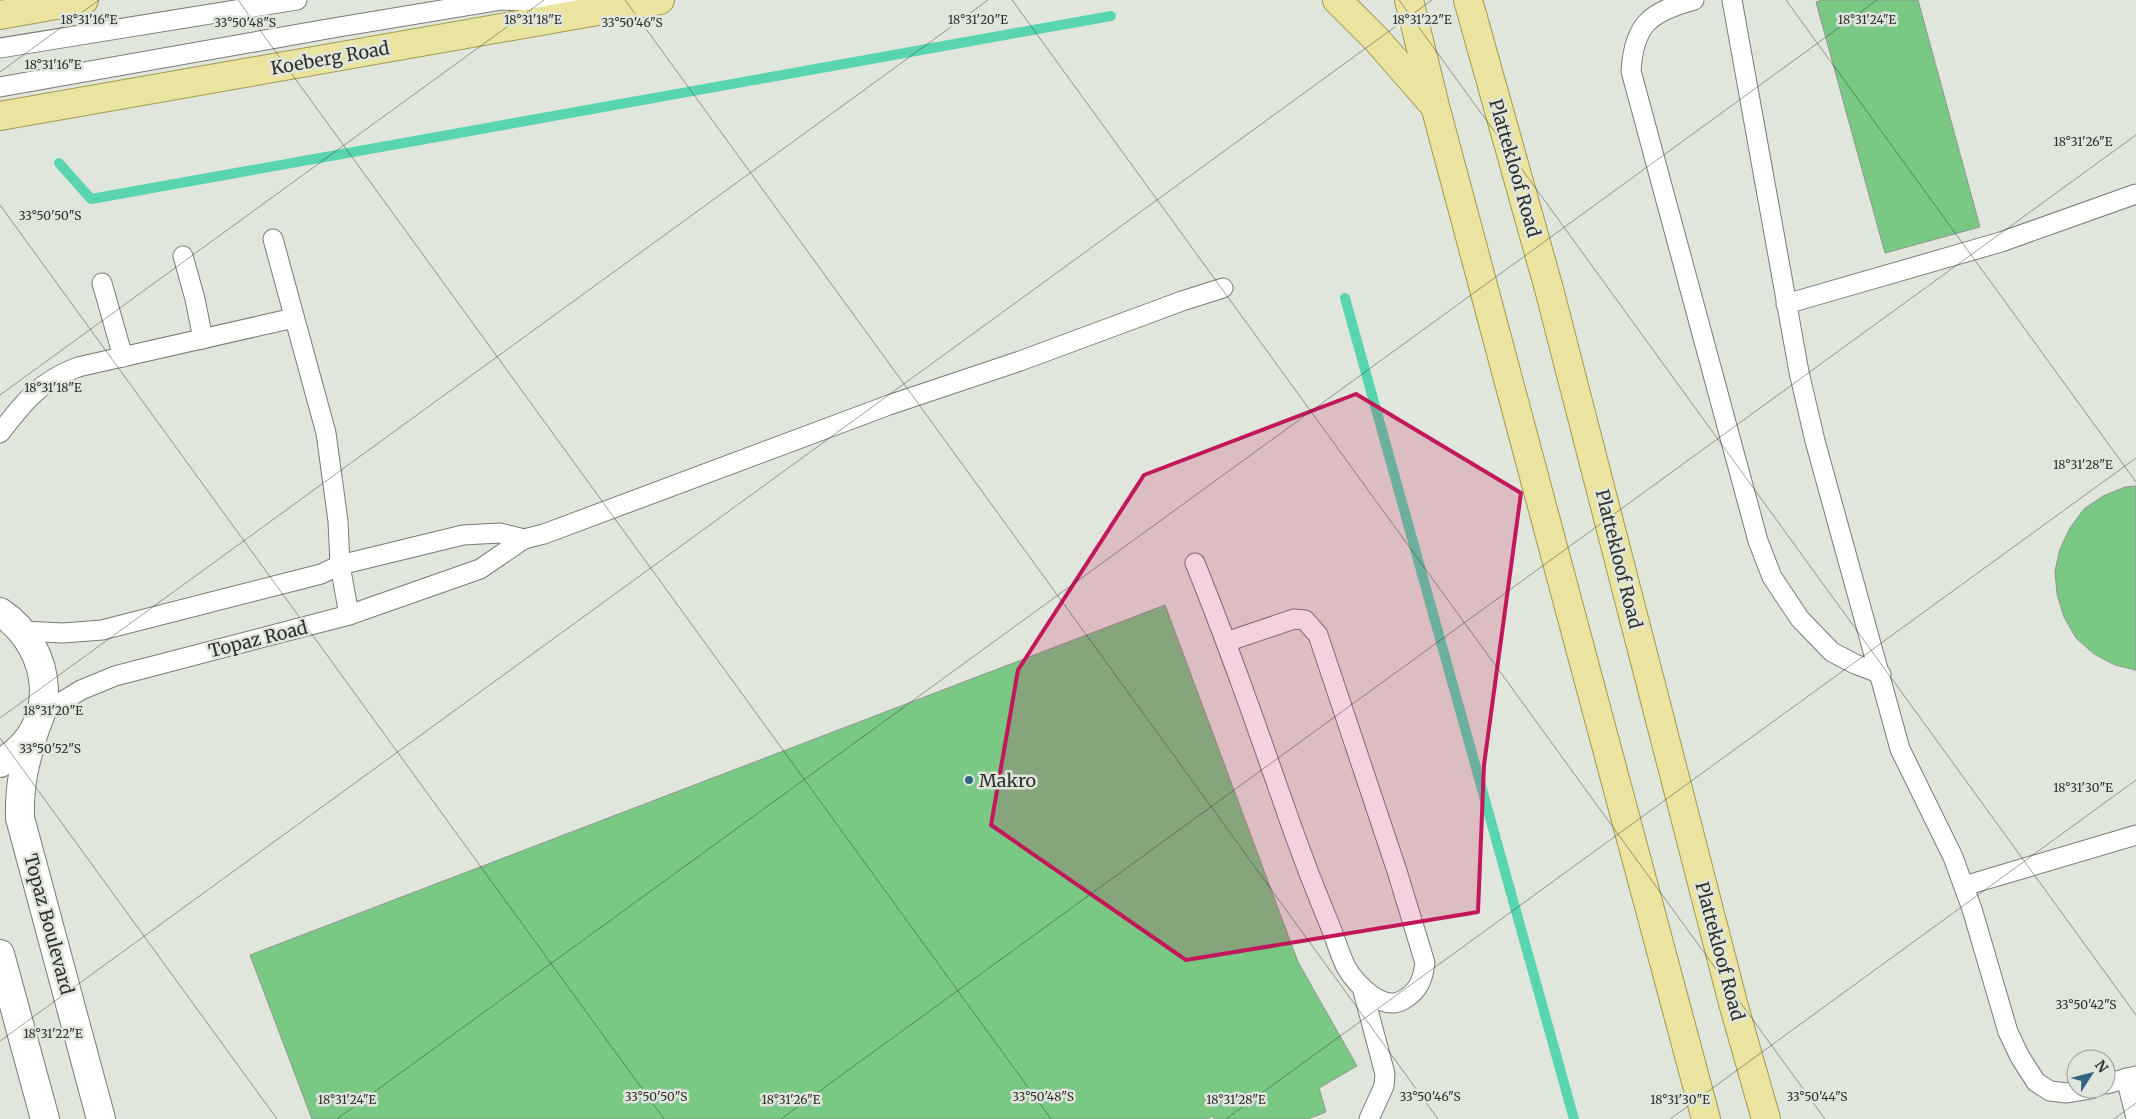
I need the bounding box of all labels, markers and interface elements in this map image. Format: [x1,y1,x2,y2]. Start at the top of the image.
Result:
text: 18°31'16"E [61,12,118,27]
text: 18°31'18"E [504,12,562,27]
text: 18°31'20"E [948,12,1008,27]
text: 18°31'22"E [1392,12,1452,27]
text: 18°31'24"E [1838,12,1897,27]
text: 33°50'48"S [214,15,276,30]
text: 33°50'46"S [601,15,663,30]
street label: Koeberg Road [269,36,391,80]
text: 18°31'16"E [25,57,82,72]
street label: Plattekloof Road [1484,96,1546,240]
text: 18°31'26"E [2054,134,2113,149]
text: 33°50'50"S [19,208,81,223]
text: 18°31'18"E [24,380,82,395]
text: 18°31'28"E [2053,457,2113,472]
street label: Plattekloof Road [1591,487,1647,631]
street label: Topaz Road [206,616,310,662]
text: 18°31'20"E [23,703,83,718]
text: 33°50'52"S [19,741,81,756]
place label: Makro [979,769,1036,792]
marker: Makro [963,774,975,786]
text: 18°31'30"E [2053,780,2113,795]
street label: Topaz Boulevard [19,851,79,997]
street label: Plattekloof Road [1690,879,1750,1023]
text: 33°50'42"S [2056,997,2116,1012]
text: 18°31'22"E [23,1026,83,1041]
north arrow [2066,1049,2116,1099]
text: N [2091,1057,2112,1076]
text: 33°50'50"S [625,1089,687,1104]
text: 33°50'48"S [1012,1089,1074,1104]
text: 33°50'46"S [1399,1089,1461,1104]
text: 33°50'44"S [1787,1089,1847,1104]
text: 18°31'24"E [318,1092,377,1107]
text: 18°31'26"E [762,1092,821,1107]
text: 18°31'28"E [1206,1092,1266,1107]
text: 18°31'30"E [1650,1092,1710,1107]

